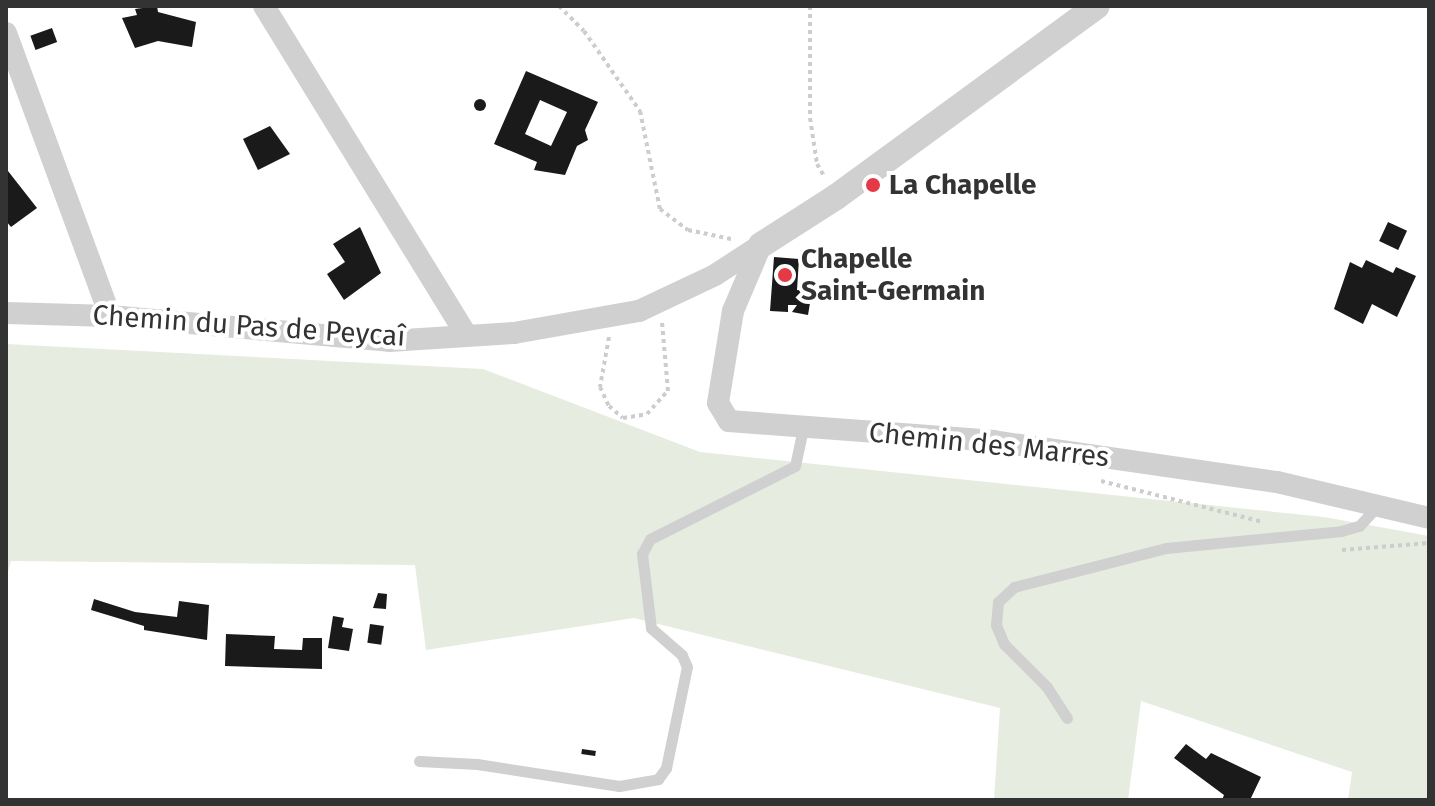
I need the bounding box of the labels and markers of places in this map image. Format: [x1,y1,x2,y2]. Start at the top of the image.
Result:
place label: La Chapelle [889,168,1037,202]
marker: La Chapelle [864,176,882,194]
place label: Chapelle Saint-Germain [801,242,985,308]
marker: Chapelle Saint-Germain [776,266,794,284]

